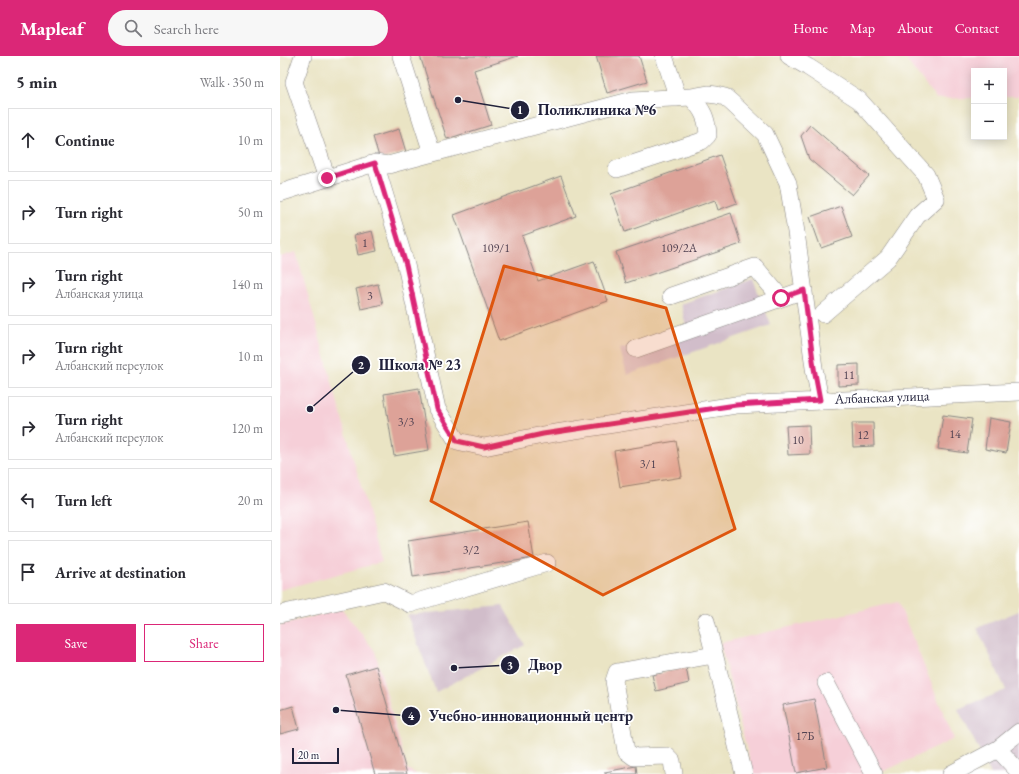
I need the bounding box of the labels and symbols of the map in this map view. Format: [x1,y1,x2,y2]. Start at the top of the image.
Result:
callout: Поликлиника №6 [510,96,664,123]
text: Поликлиника №6 [538,100,656,119]
text: 1 [517,102,523,118]
route end [318,169,336,187]
house number: 1 [362,235,368,251]
house number: 109/1 [482,240,510,256]
house number: 109/2А [661,240,698,256]
house number: 3 [367,288,373,304]
route start [772,289,790,307]
callout: Школа № 23 [351,351,470,378]
text: Школа № 23 [379,355,461,374]
text: 2 [358,357,365,373]
house number: 11 [843,367,855,383]
street label: Албанская улица [833,386,930,408]
house number: 3/3 [398,414,414,430]
house number: 14 [949,426,961,442]
house number: 12 [857,427,869,443]
house number: 10 [792,432,804,448]
house number: 3/1 [640,456,656,472]
house number: 3/2 [463,542,479,558]
callout: Двор [500,651,569,678]
text: Двор [528,655,562,674]
text: 3 [507,657,513,673]
callout: Учебно-инновационный центр [401,702,641,729]
text: Учебно-инновационный центр [428,706,633,725]
text: 4 [408,708,415,724]
house number: 17Б [796,728,814,744]
scale bar [292,746,339,765]

